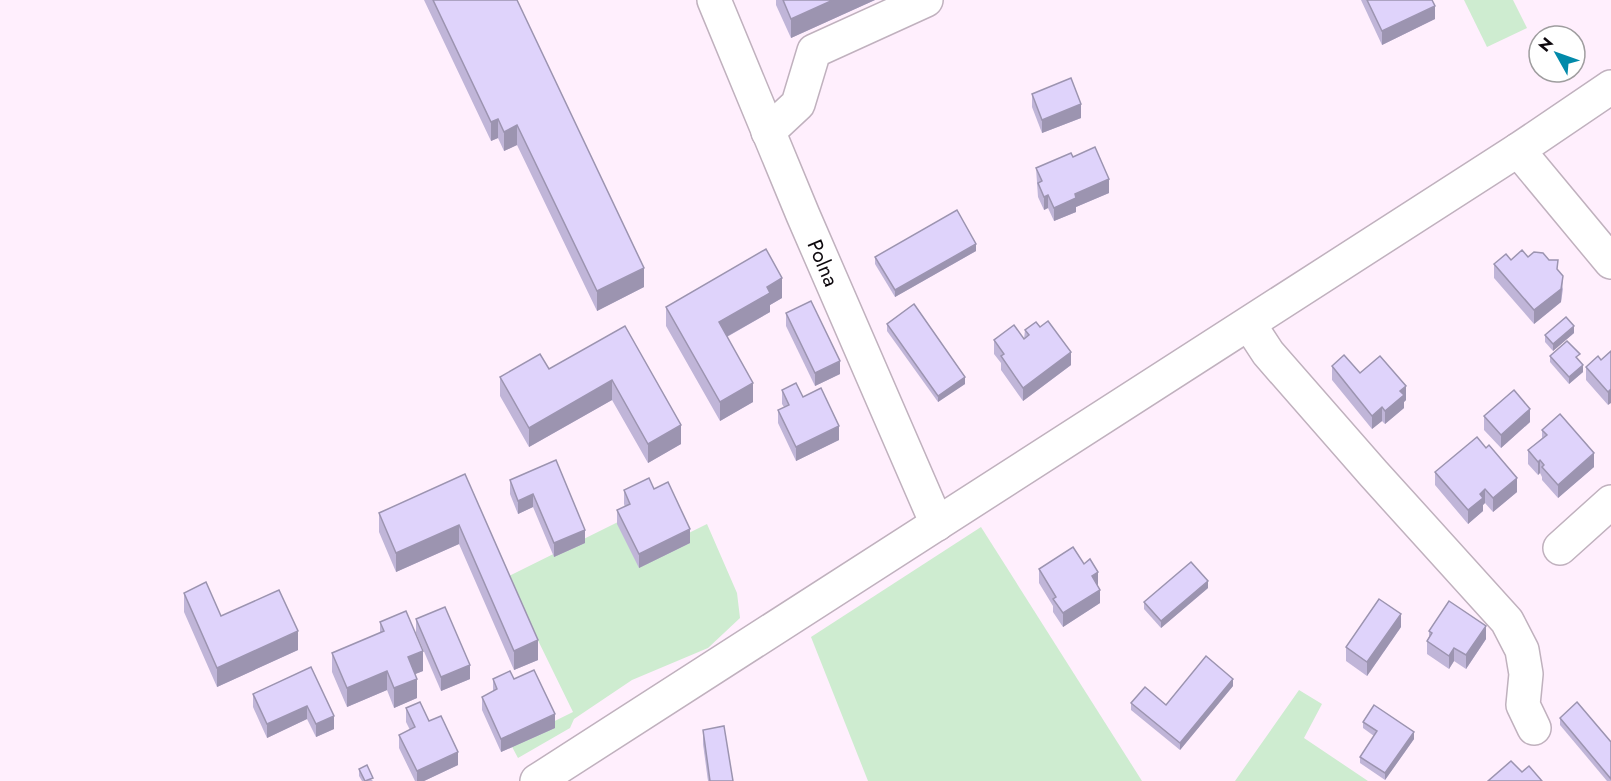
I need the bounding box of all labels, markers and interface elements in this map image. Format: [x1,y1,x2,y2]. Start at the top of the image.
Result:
north arrow [1527,24,1587,84]
text: N [1533,32,1559,57]
street label: Polna [800,235,846,291]

